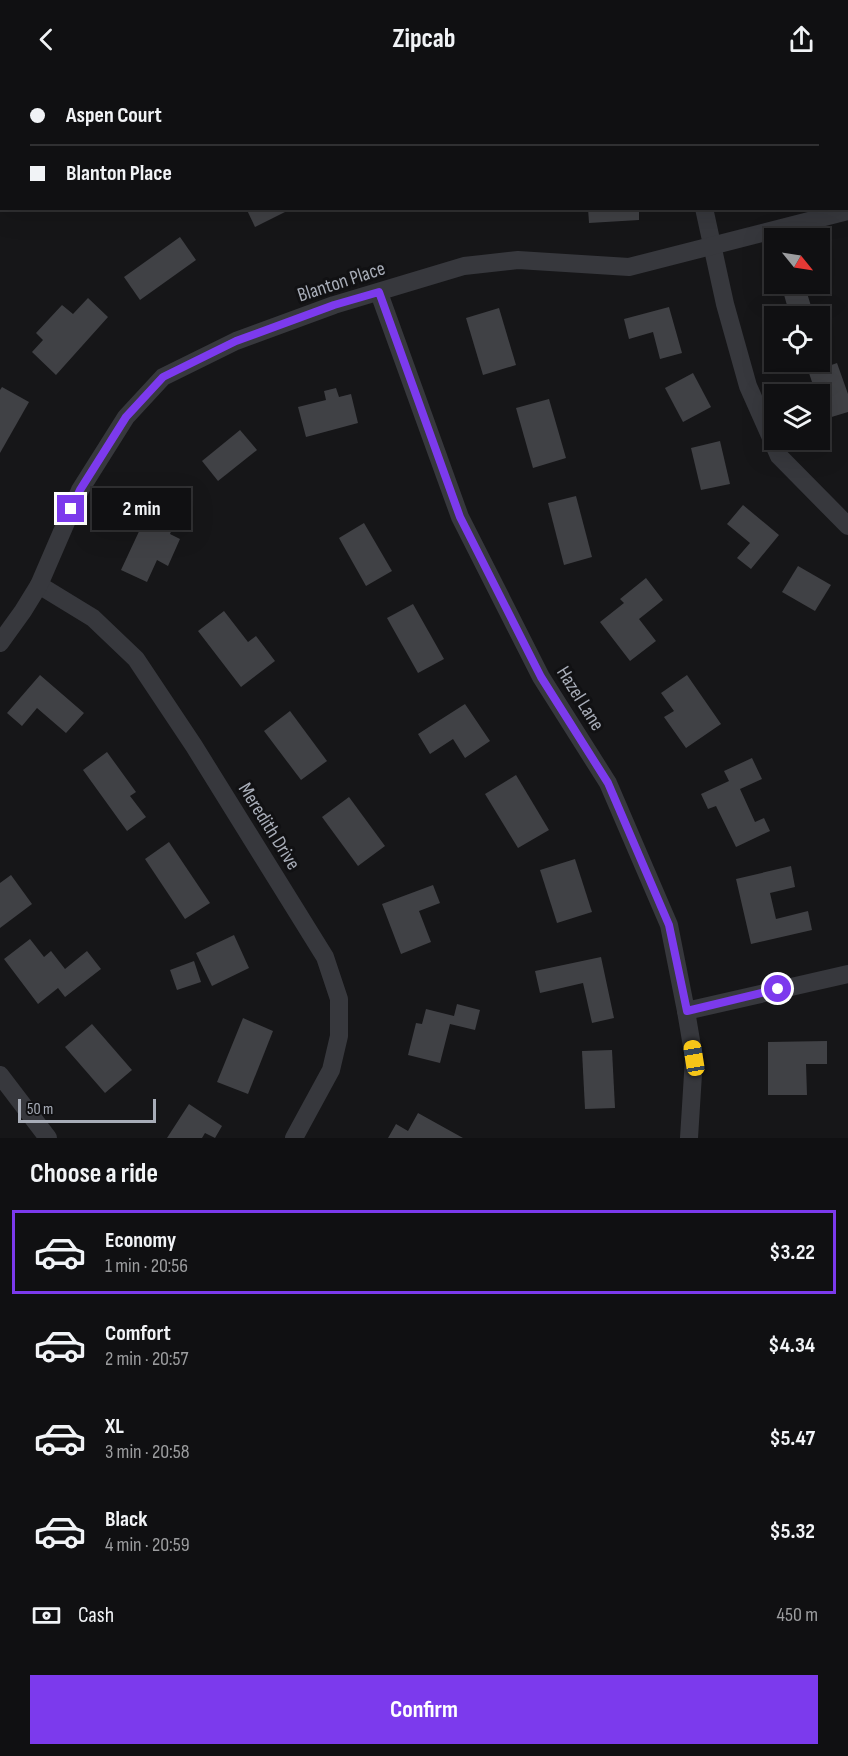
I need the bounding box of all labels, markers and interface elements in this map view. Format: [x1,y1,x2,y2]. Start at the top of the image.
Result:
icon: back [30,23,63,56]
text: Zipcab [392,23,456,55]
icon: share [785,23,818,56]
text: Aspen Court [66,102,162,129]
text: Blanton Place [66,160,172,187]
north arrow [764,228,830,294]
map controls [764,228,830,450]
street label: Blanton Place [294,257,388,307]
button: locate [764,306,830,372]
button: layers [764,384,830,450]
callout: 2 min [92,488,191,530]
route end [57,495,84,522]
text: 2 min [122,497,161,521]
street label: Hazel Lane [551,662,609,735]
street label: Meredith Drive [233,779,305,875]
route start [764,975,791,1002]
car [682,1039,706,1077]
scale bar [18,1096,156,1124]
text: 50 m [27,1100,53,1119]
text: Choose a ride [30,1158,158,1190]
icon: car [33,1225,87,1279]
text: Economy [105,1227,176,1254]
text: $3.22 [769,1239,815,1266]
text: 1 min · 20:56 [105,1254,188,1278]
icon: car [33,1318,87,1372]
text: Comfort [105,1320,171,1347]
text: $4.34 [768,1332,815,1359]
text: 2 min · 20:57 [105,1347,189,1371]
icon: car [33,1411,87,1465]
text: XL [105,1413,124,1440]
text: $5.47 [769,1425,815,1452]
text: 3 min · 20:58 [105,1440,190,1464]
icon: car [33,1504,87,1558]
text: Black [105,1506,147,1533]
text: $5.32 [770,1518,815,1545]
text: 4 min · 20:59 [105,1533,190,1557]
icon: cash [30,1599,63,1632]
text: Cash [78,1602,114,1629]
text: 450 m [777,1603,818,1627]
button: Confirm [30,1675,818,1744]

